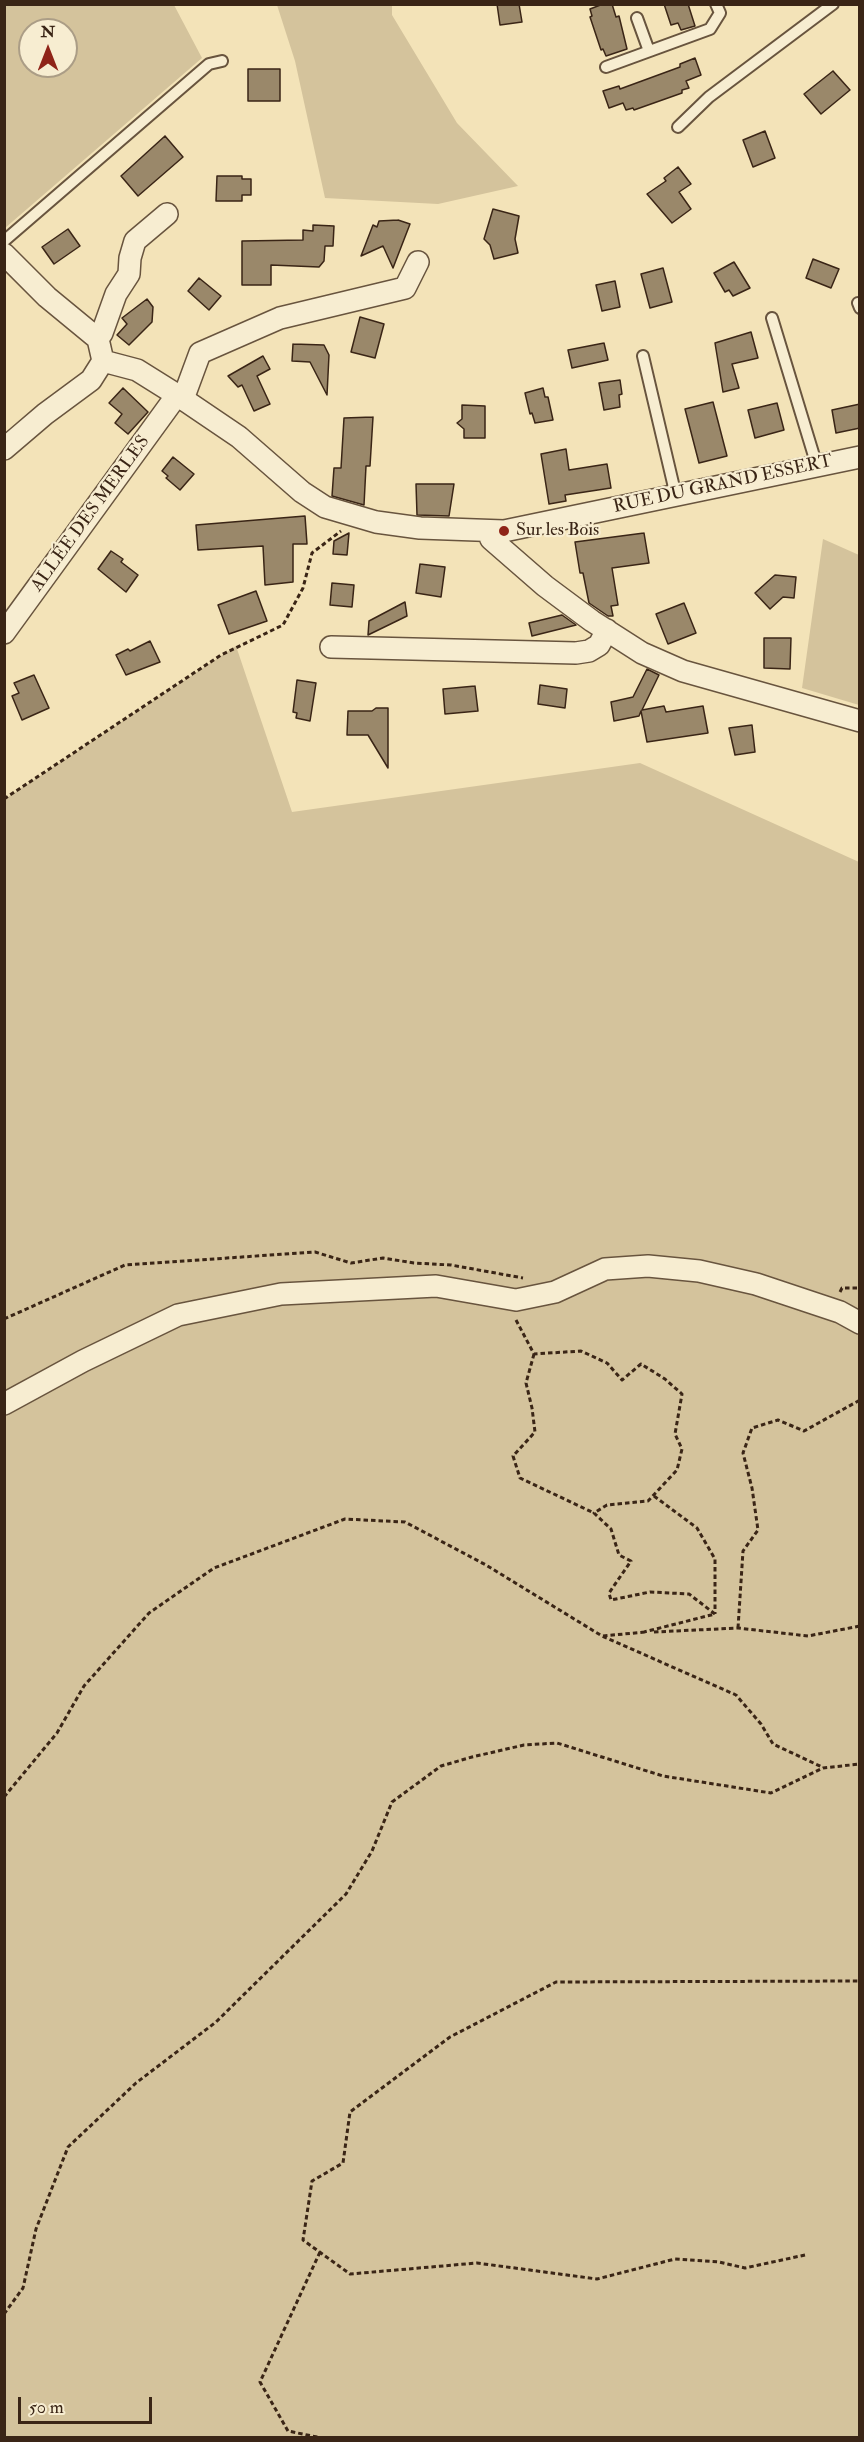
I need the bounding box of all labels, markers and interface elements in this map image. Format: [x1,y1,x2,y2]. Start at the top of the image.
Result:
north arrow [18,18,78,78]
text: N [41,22,55,42]
street label: ALLÉE DES MERLES [27,432,155,596]
street label: RUE DU GRAND ESSERT [611,451,835,519]
place label: Sur les Bois [516,520,599,542]
marker: Sur les Bois [497,524,511,538]
scale bar [21,2385,154,2423]
text: 50 m [29,2396,64,2419]

